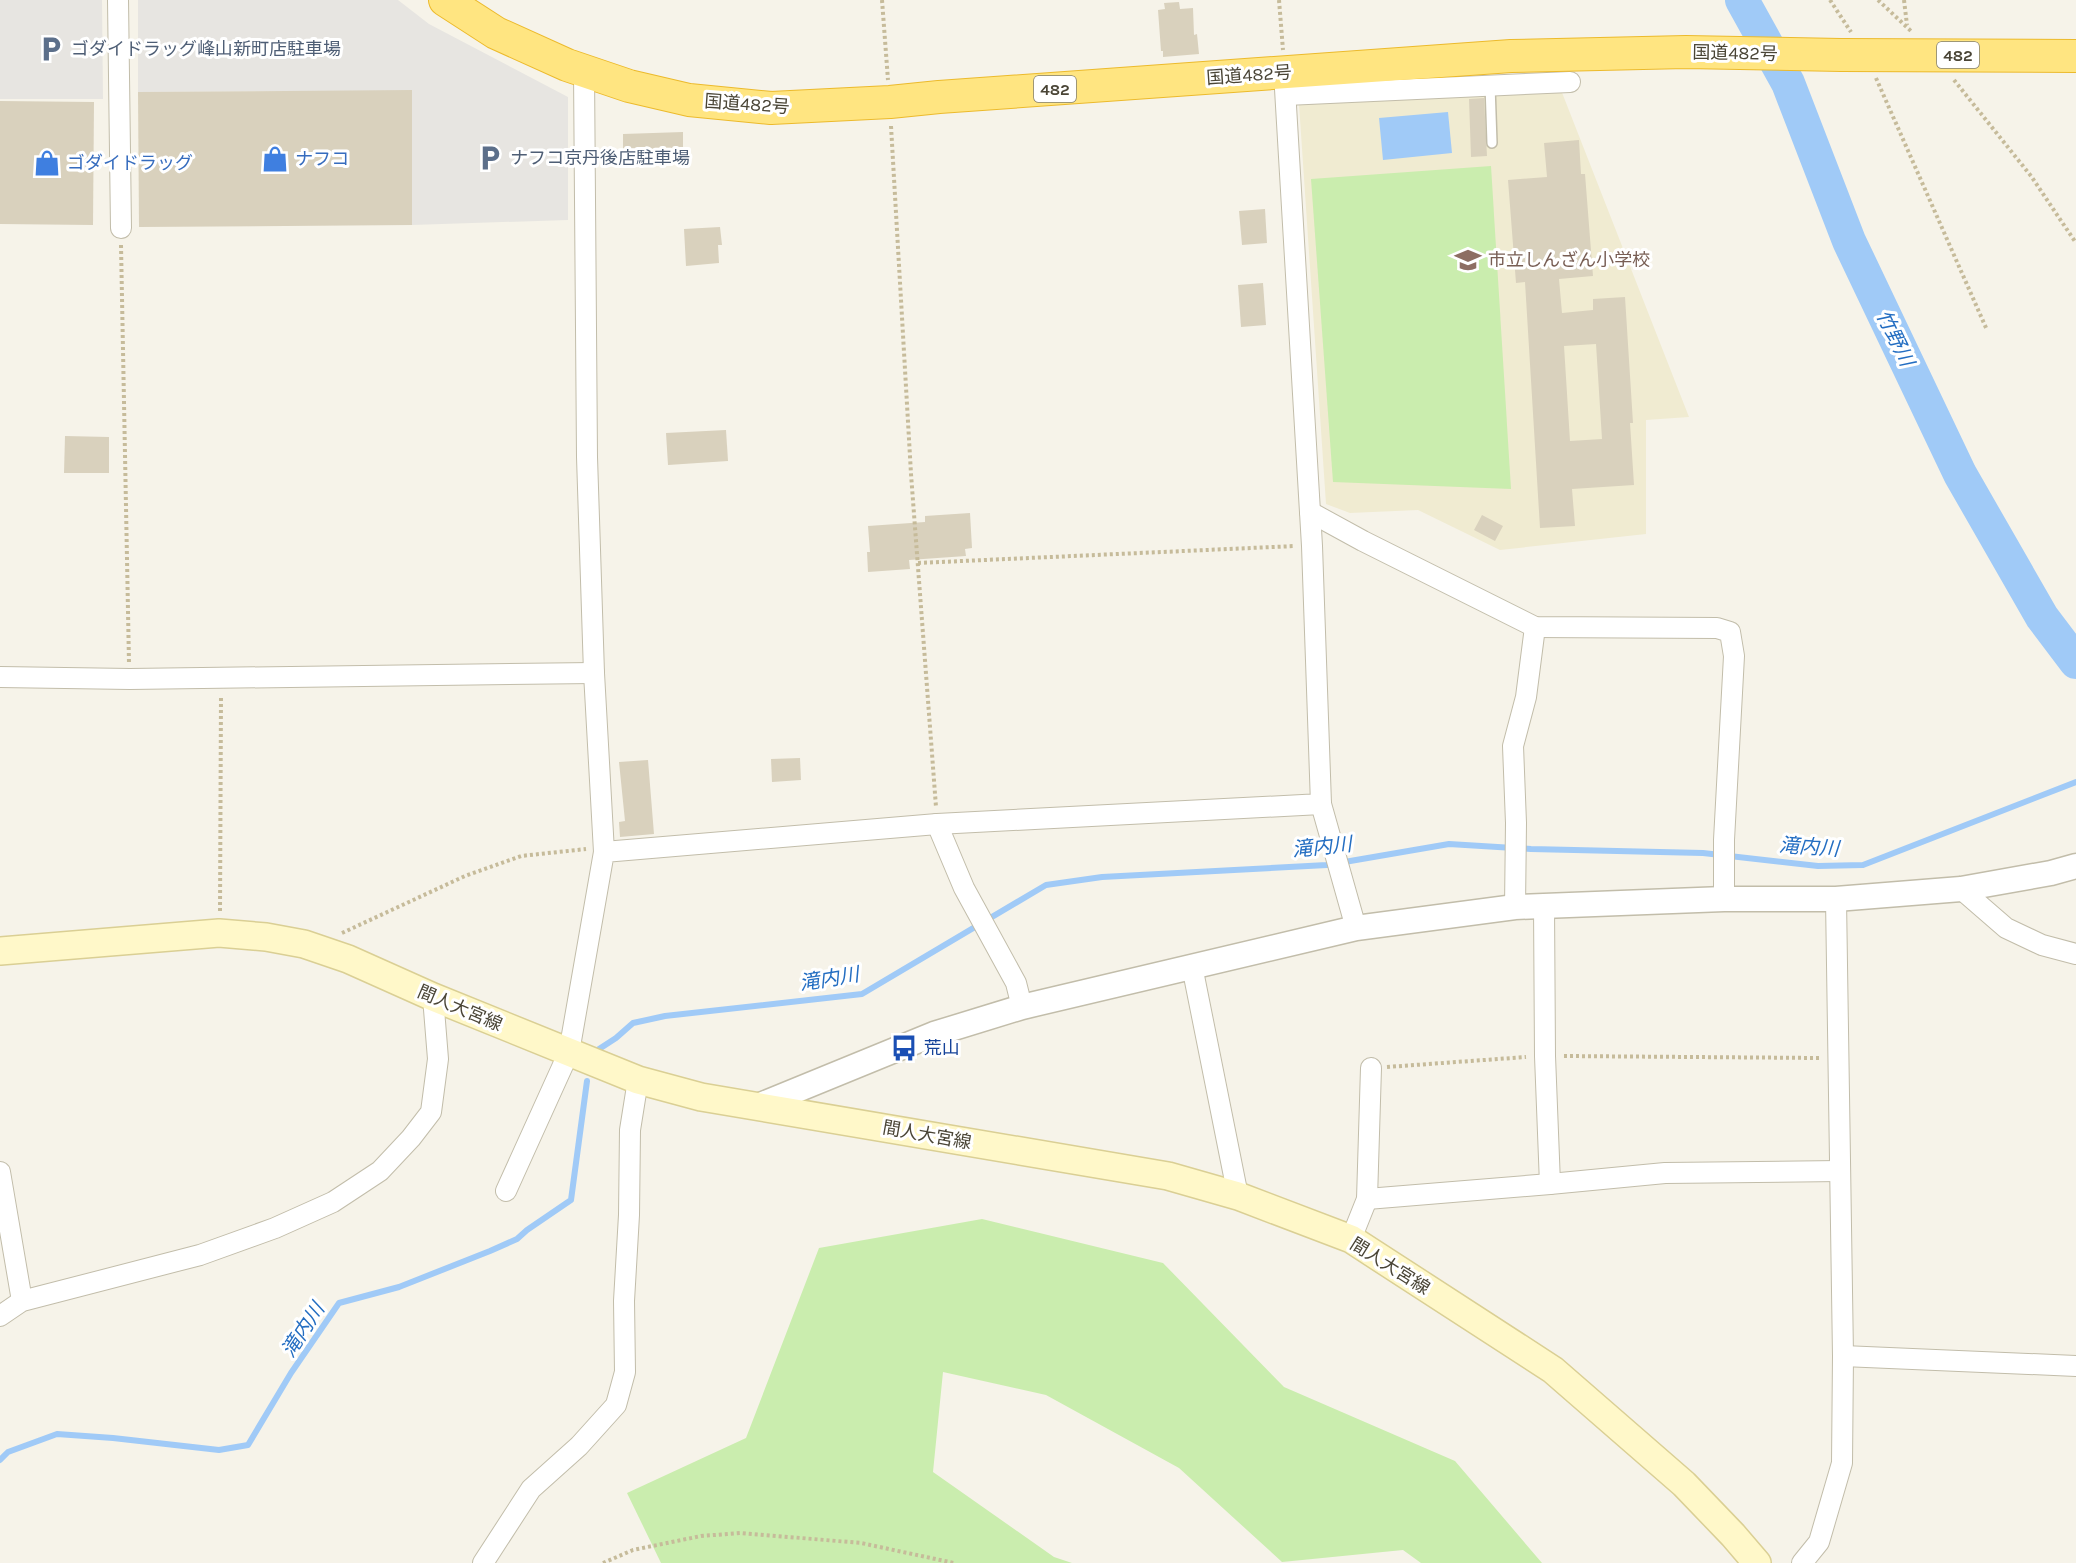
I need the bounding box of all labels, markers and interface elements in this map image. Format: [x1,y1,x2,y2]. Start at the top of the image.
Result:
parking icon: ゴダイドラッグ峰山新町店駐車場 [36,34,66,64]
place label: ゴダイドラッグ峰山新町店駐車場 [71,38,341,60]
street label: 国道482号 [1692,41,1778,65]
road number: 482 [1937,42,1979,68]
street label: 国道482号 [1206,61,1292,89]
road number: 482 [1034,76,1076,102]
street label: 国道482号 [704,90,790,118]
parking icon: ナフコ京丹後店駐車場 [475,143,505,173]
shop icon: ナフコ [260,144,290,174]
place label: ナフコ京丹後店駐車場 [510,147,690,169]
shop icon: ゴダイドラッグ [32,148,62,178]
place label: ナフコ [295,148,349,170]
place label: ゴダイドラッグ [67,152,193,174]
school or university icon: 市立しんざん小学校 [1453,245,1483,275]
place label: 市立しんざん小学校 [1488,249,1650,271]
water label: 竹野川 [1872,306,1919,372]
water label: 滝内川 [1291,832,1355,862]
water label: 滝内川 [1778,833,1842,861]
water label: 滝内川 [798,963,862,995]
street label: 間人大宮線 [414,980,506,1036]
bus stop icon: 荒山 [889,1033,919,1063]
place label: 荒山 [924,1037,960,1059]
street label: 間人大宮線 [881,1116,973,1154]
street label: 間人大宮線 [1346,1233,1434,1299]
water label: 滝内川 [277,1297,330,1361]

